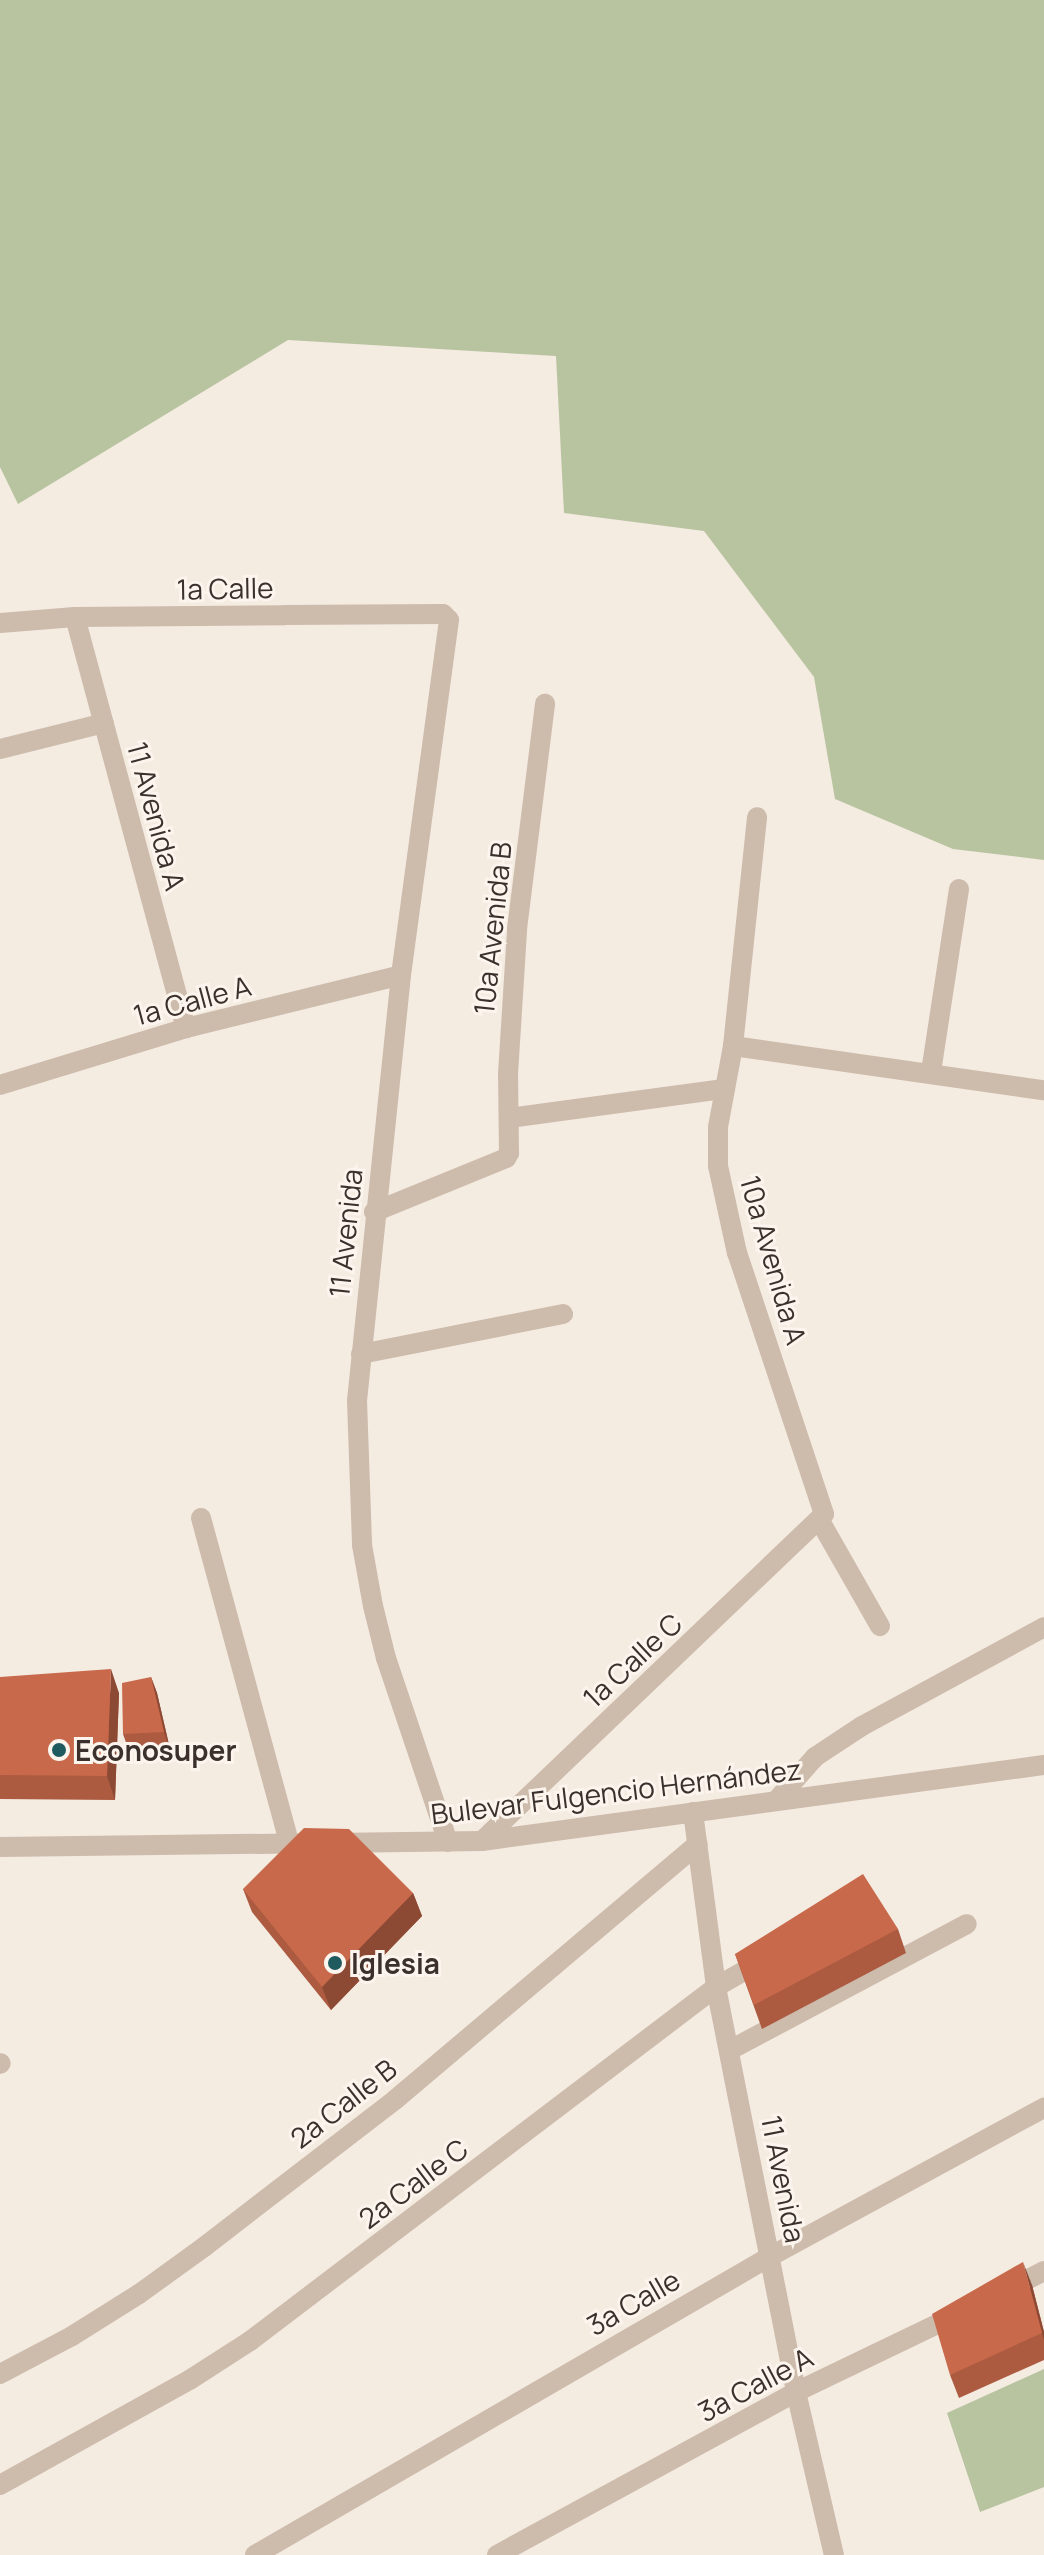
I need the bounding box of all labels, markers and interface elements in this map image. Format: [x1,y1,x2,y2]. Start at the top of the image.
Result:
street label: 1a Calle [176,570,274,606]
street label: 11 Avenida A [121,738,193,894]
street label: 10a Avenida B [466,840,518,1016]
street label: 1a Calle A [129,968,255,1032]
street label: 11 Avenida [322,1167,368,1299]
street label: 10a Avenida A [734,1172,814,1348]
street label: 1a Calle C [576,1606,688,1714]
place label: Econosuper [75,1733,237,1767]
marker: Econosuper [50,1741,68,1759]
street label: Bulevar Fulgencio Hernández [429,1752,803,1830]
place label: Iglesia [351,1946,440,1980]
marker: Iglesia [326,1954,344,1972]
street label: 2a Calle B [283,2051,403,2155]
street label: 11 Avenida [755,2112,813,2246]
street label: 2a Calle C [352,2131,474,2235]
street label: 3a Calle [581,2262,685,2342]
street label: 3a Calle A [692,2340,818,2428]

